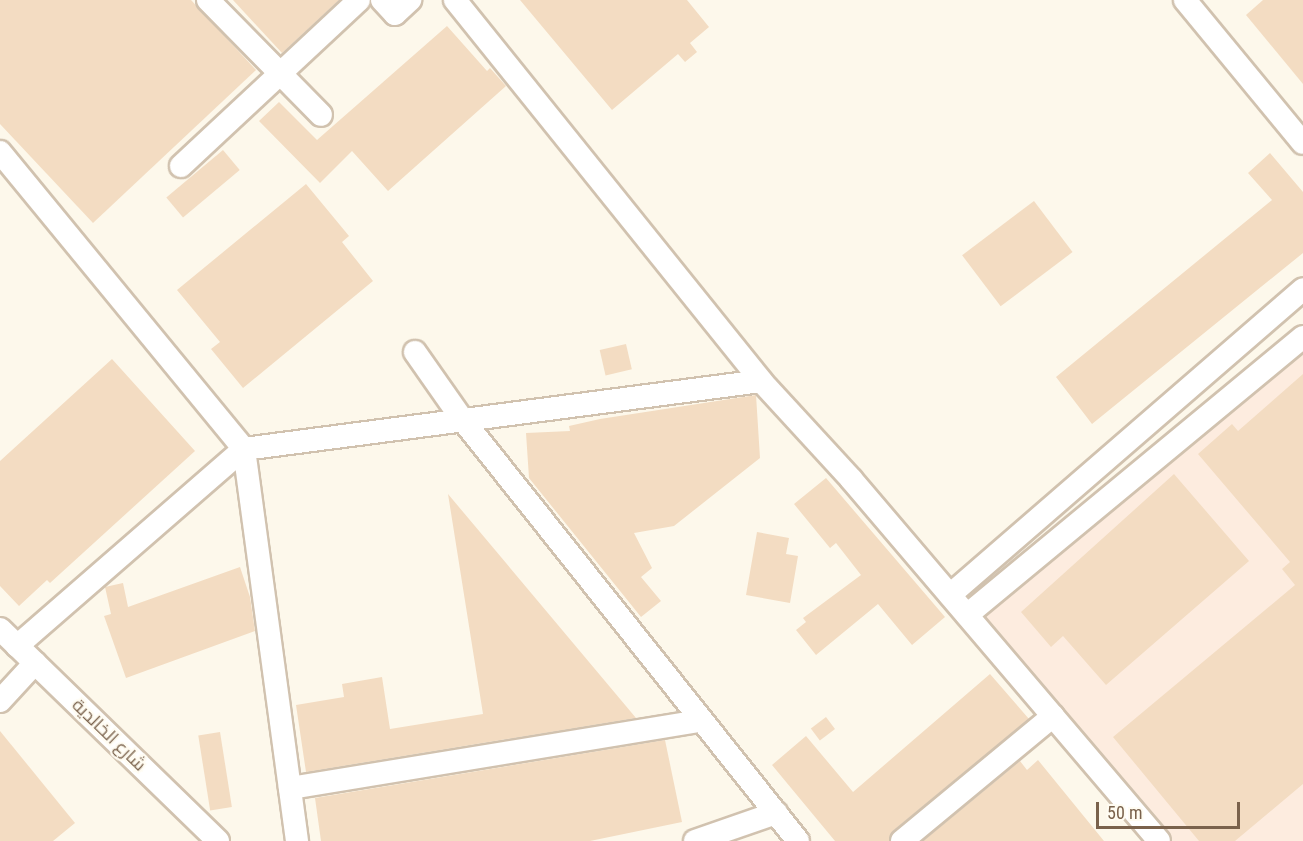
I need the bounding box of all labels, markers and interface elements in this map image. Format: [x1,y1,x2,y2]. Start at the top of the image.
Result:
street label: شارع الخالدية [67,694,151,776]
scale bar [1099,790,1243,828]
text: 50 m [1107,802,1142,823]

